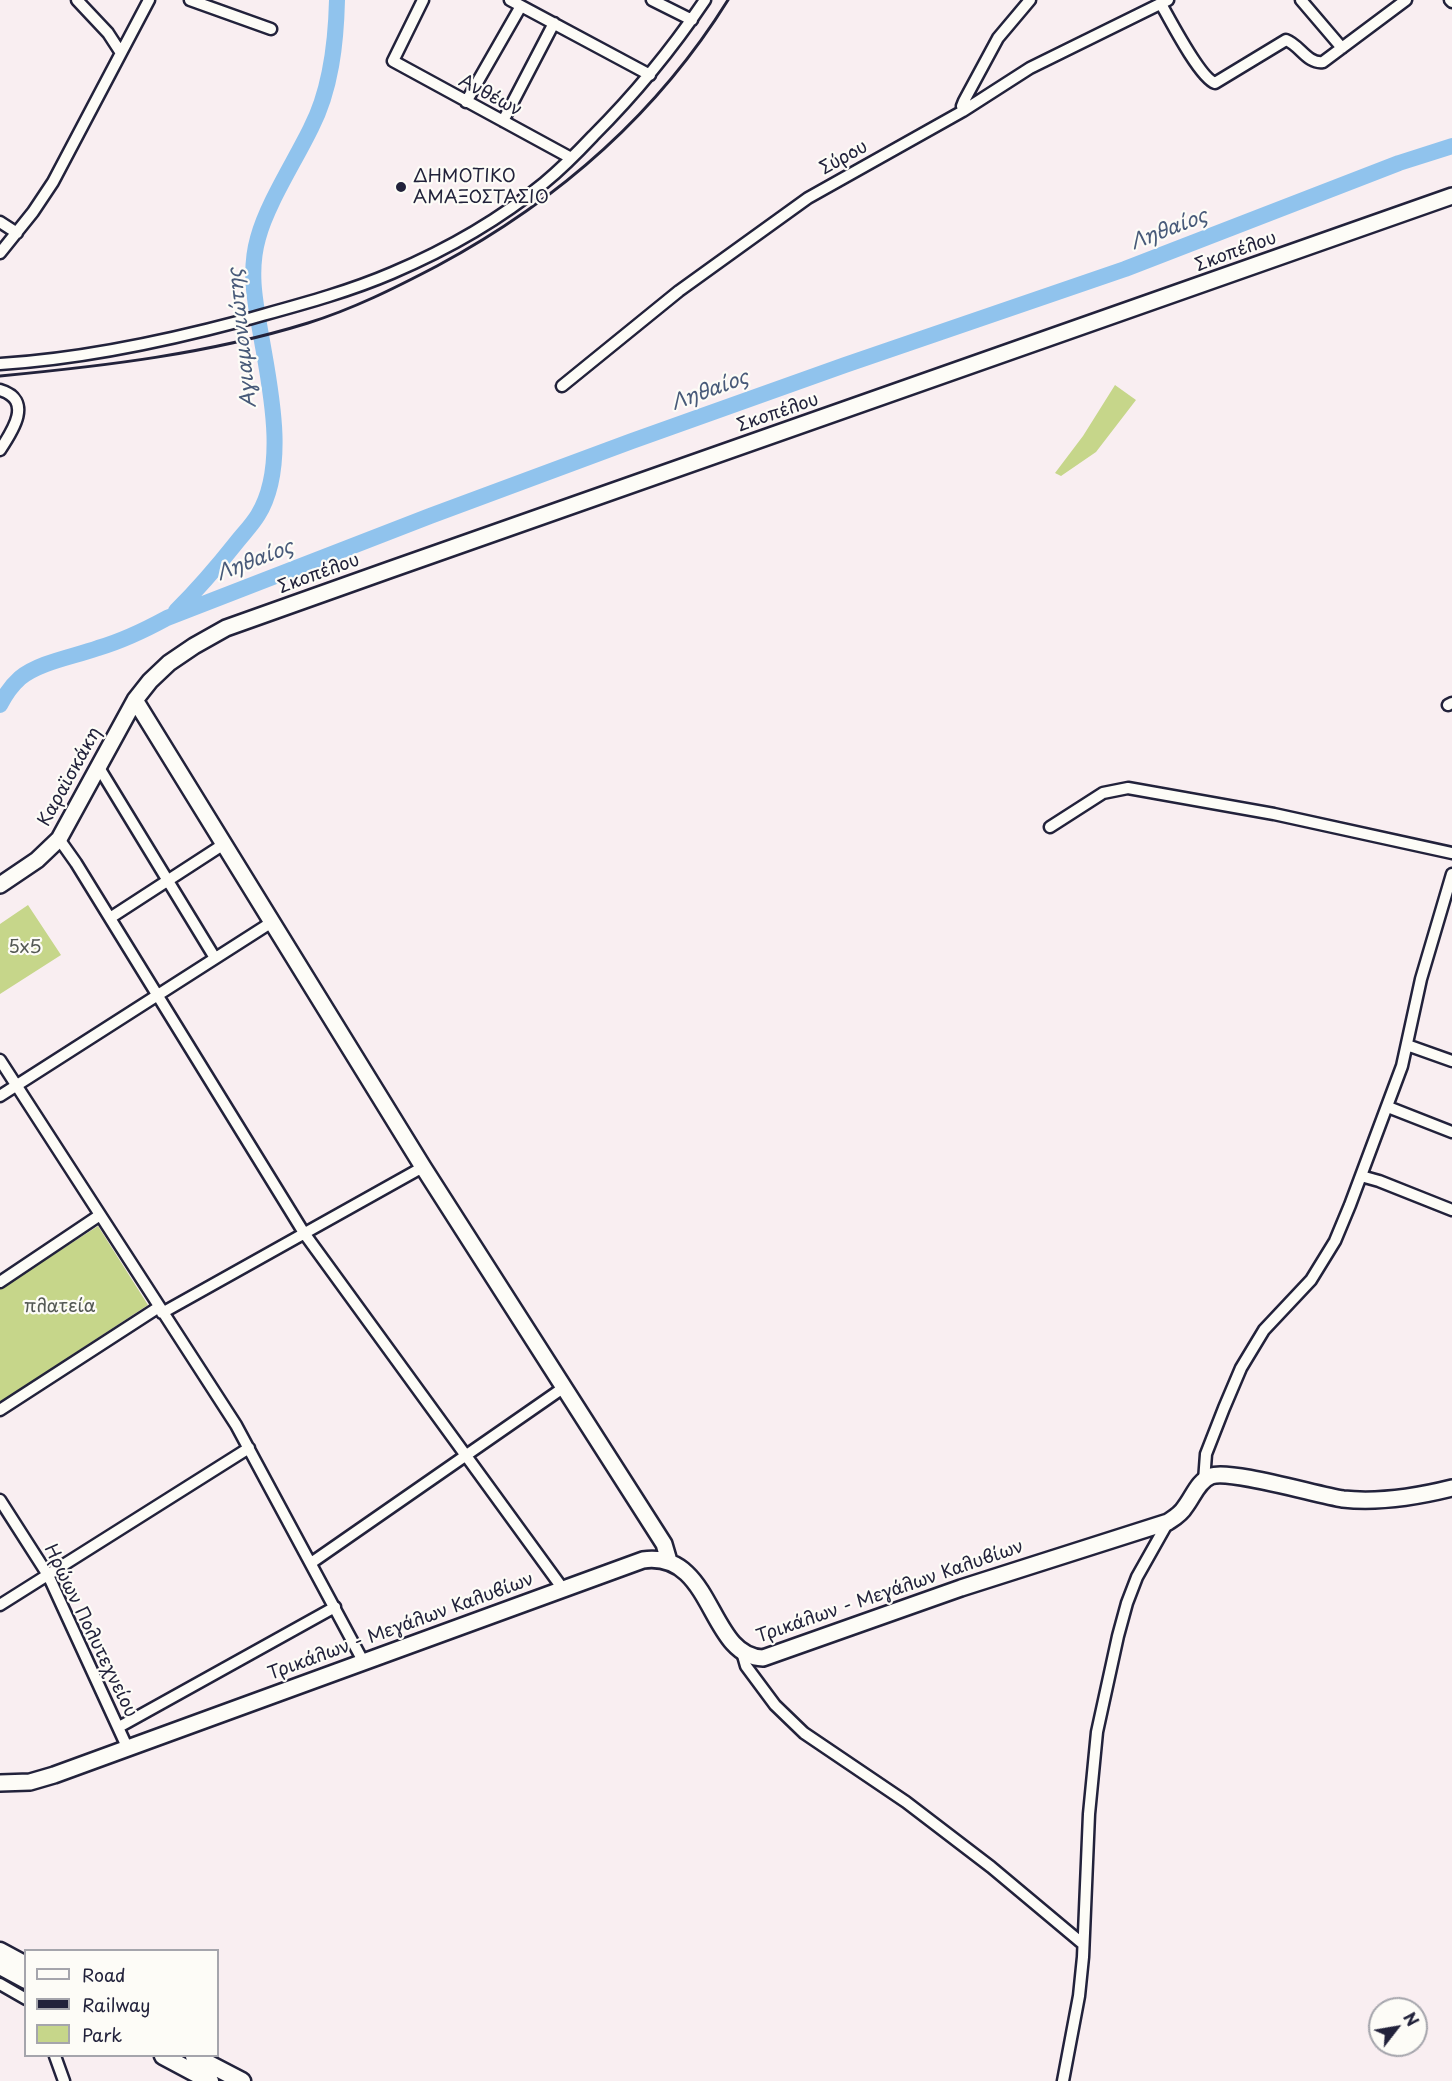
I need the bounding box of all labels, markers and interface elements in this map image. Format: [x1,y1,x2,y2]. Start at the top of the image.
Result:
street label: Ανθέων [455,70,525,122]
street label: Σύρου [816,136,872,180]
place label: ΔΗΜΟΤΙΚΟ ΑΜΑΞΟΣΤΑΣΙΟ [413,166,549,208]
marker: ΔΗΜΟΤΙΚΟ ΑΜΑΞΟΣΤΑΣΙΟ [394,180,408,194]
water label: Ληθαίος [1127,204,1211,256]
street label: Σκοπέλου [1192,227,1280,277]
water label: Αγιαμονιώτης [224,267,262,409]
water label: Ληθαίος [668,366,752,416]
street label: Σκοπέλου [734,389,822,437]
water label: Ληθαίος [213,535,297,587]
street label: Σκοπέλου [275,549,363,599]
street label: Καραϊσκάκη [34,724,106,830]
park label: 5x5 [8,937,42,959]
park label: πλατεία [24,1296,96,1318]
street label: Τρικάλων - Μεγάλων Καλυβίων [754,1536,1026,1648]
street label: Ηρώων Πολυτεχνείου [39,1541,141,1721]
street label: Τρικάλων - Μεγάλων Καλυβίων [265,1569,537,1685]
legend [24,1949,219,2057]
text: Road [82,1961,126,1988]
text: Railway [82,1991,150,2018]
north arrow [1368,1997,1428,2057]
text: N [1398,2007,1425,2030]
text: Park [82,2021,122,2048]

